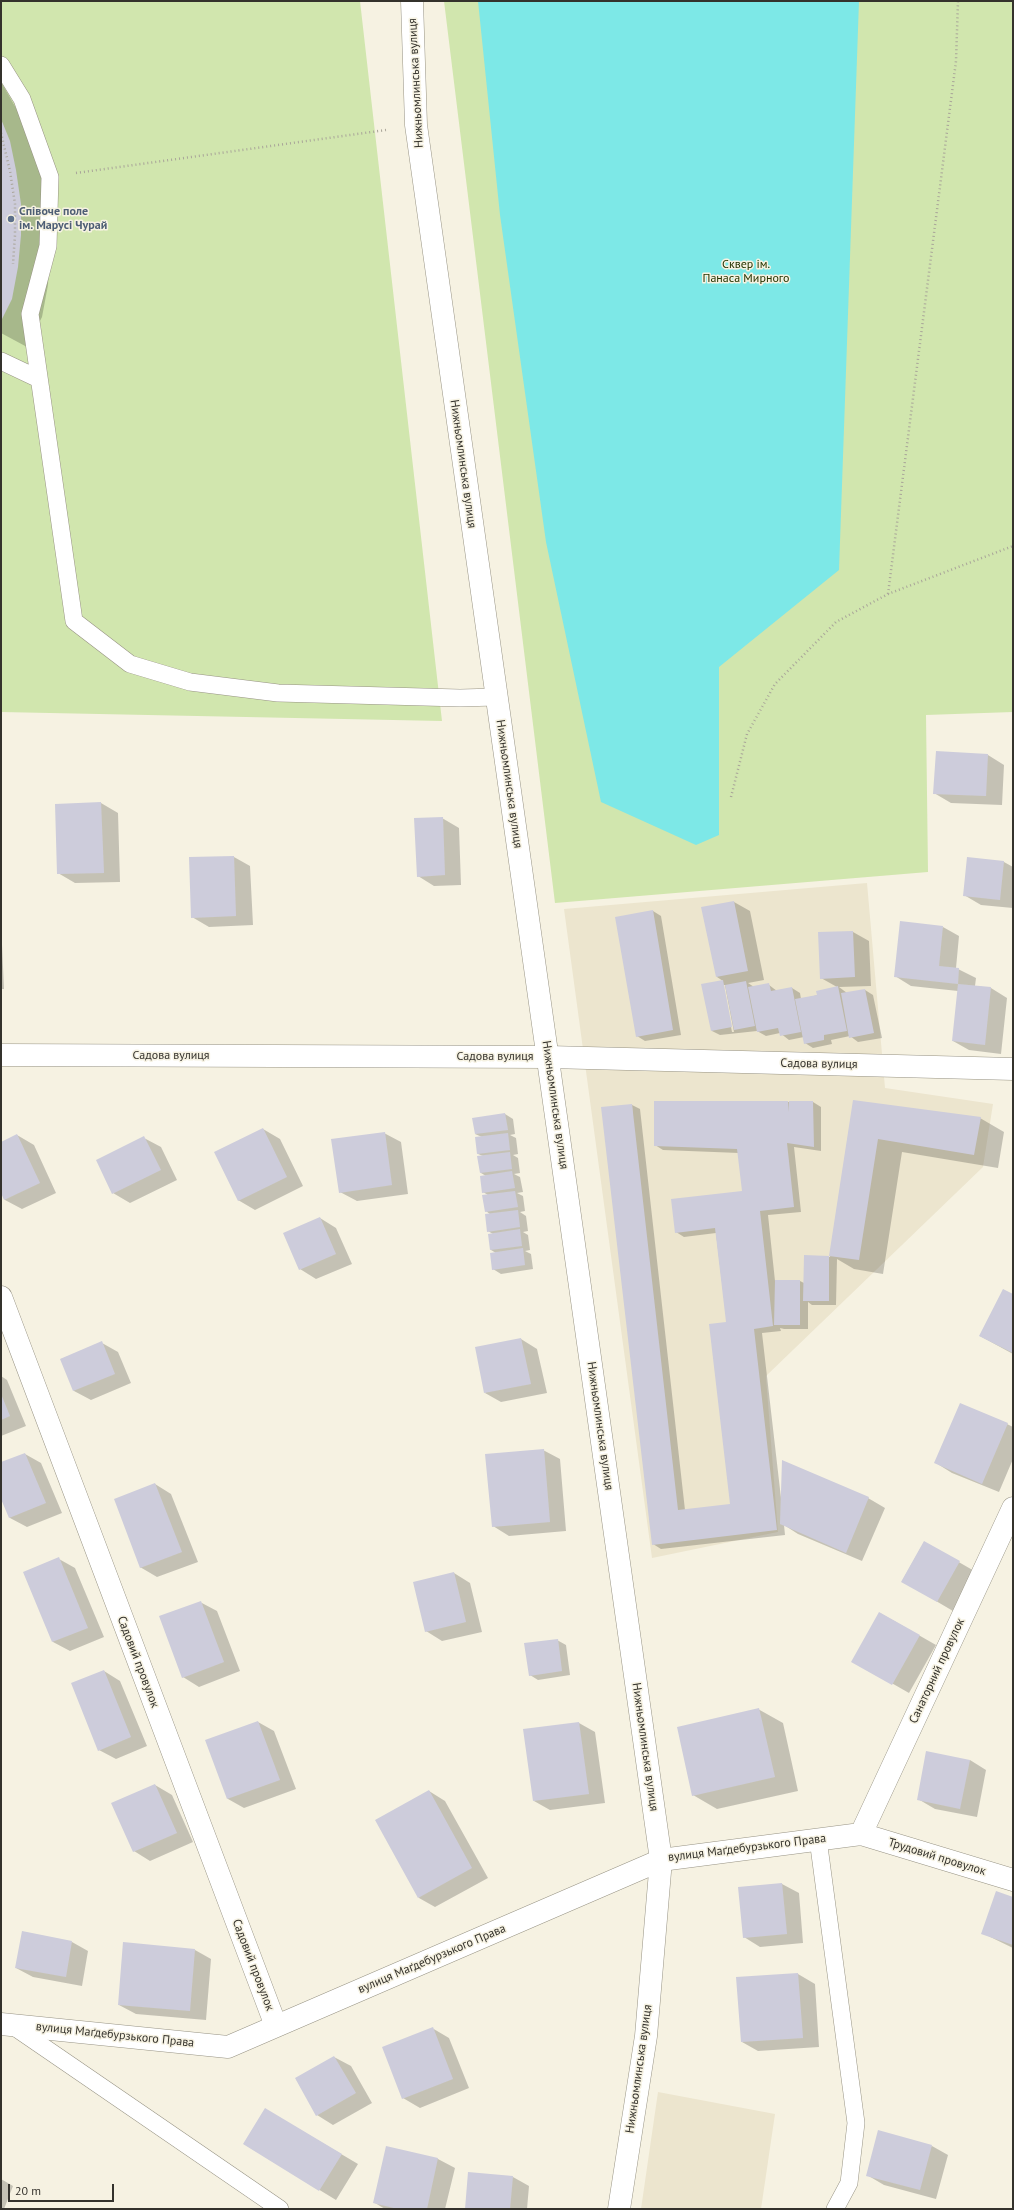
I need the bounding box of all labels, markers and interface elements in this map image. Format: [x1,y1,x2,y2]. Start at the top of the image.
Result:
street label: Нижньомлинська вулиця [405,18,427,148]
place label: Співоче поле ім. Марусі Чурай [19,205,107,233]
marker: Співоче поле ім. Марусі Чурай [6,214,16,224]
park label: Сквер ім. Панаса Мирного [703,258,789,286]
street label: Нижньомлинська вулиця [447,399,479,529]
street label: Нижньомлинська вулиця [493,719,525,849]
street label: Нижньомлинська вулиця [539,1040,571,1170]
street label: Садова вулиця [132,1049,210,1063]
street label: Садова вулиця [456,1050,534,1064]
street label: Садова вулиця [780,1056,858,1072]
street label: Нижньомлинська вулиця [584,1361,616,1491]
street label: Садовий провулок [114,1614,162,1710]
street label: Санаторний провулок [906,1616,968,1726]
street label: Нижньомлинська вулиця [629,1682,661,1812]
street label: вулиця Маґдебурзького Права [667,1831,827,1865]
street label: Трудовий провулок [886,1835,988,1879]
street label: Садовий провулок [229,1917,277,2013]
street label: вулиця Маґдебурзького Права [356,1921,508,1997]
street label: Нижньомлинська вулиця [623,2004,655,2134]
street label: вулиця Маґдебурзького Права [35,2020,195,2050]
scale bar [10,2176,116,2202]
text: 20 m [15,2183,41,2198]

